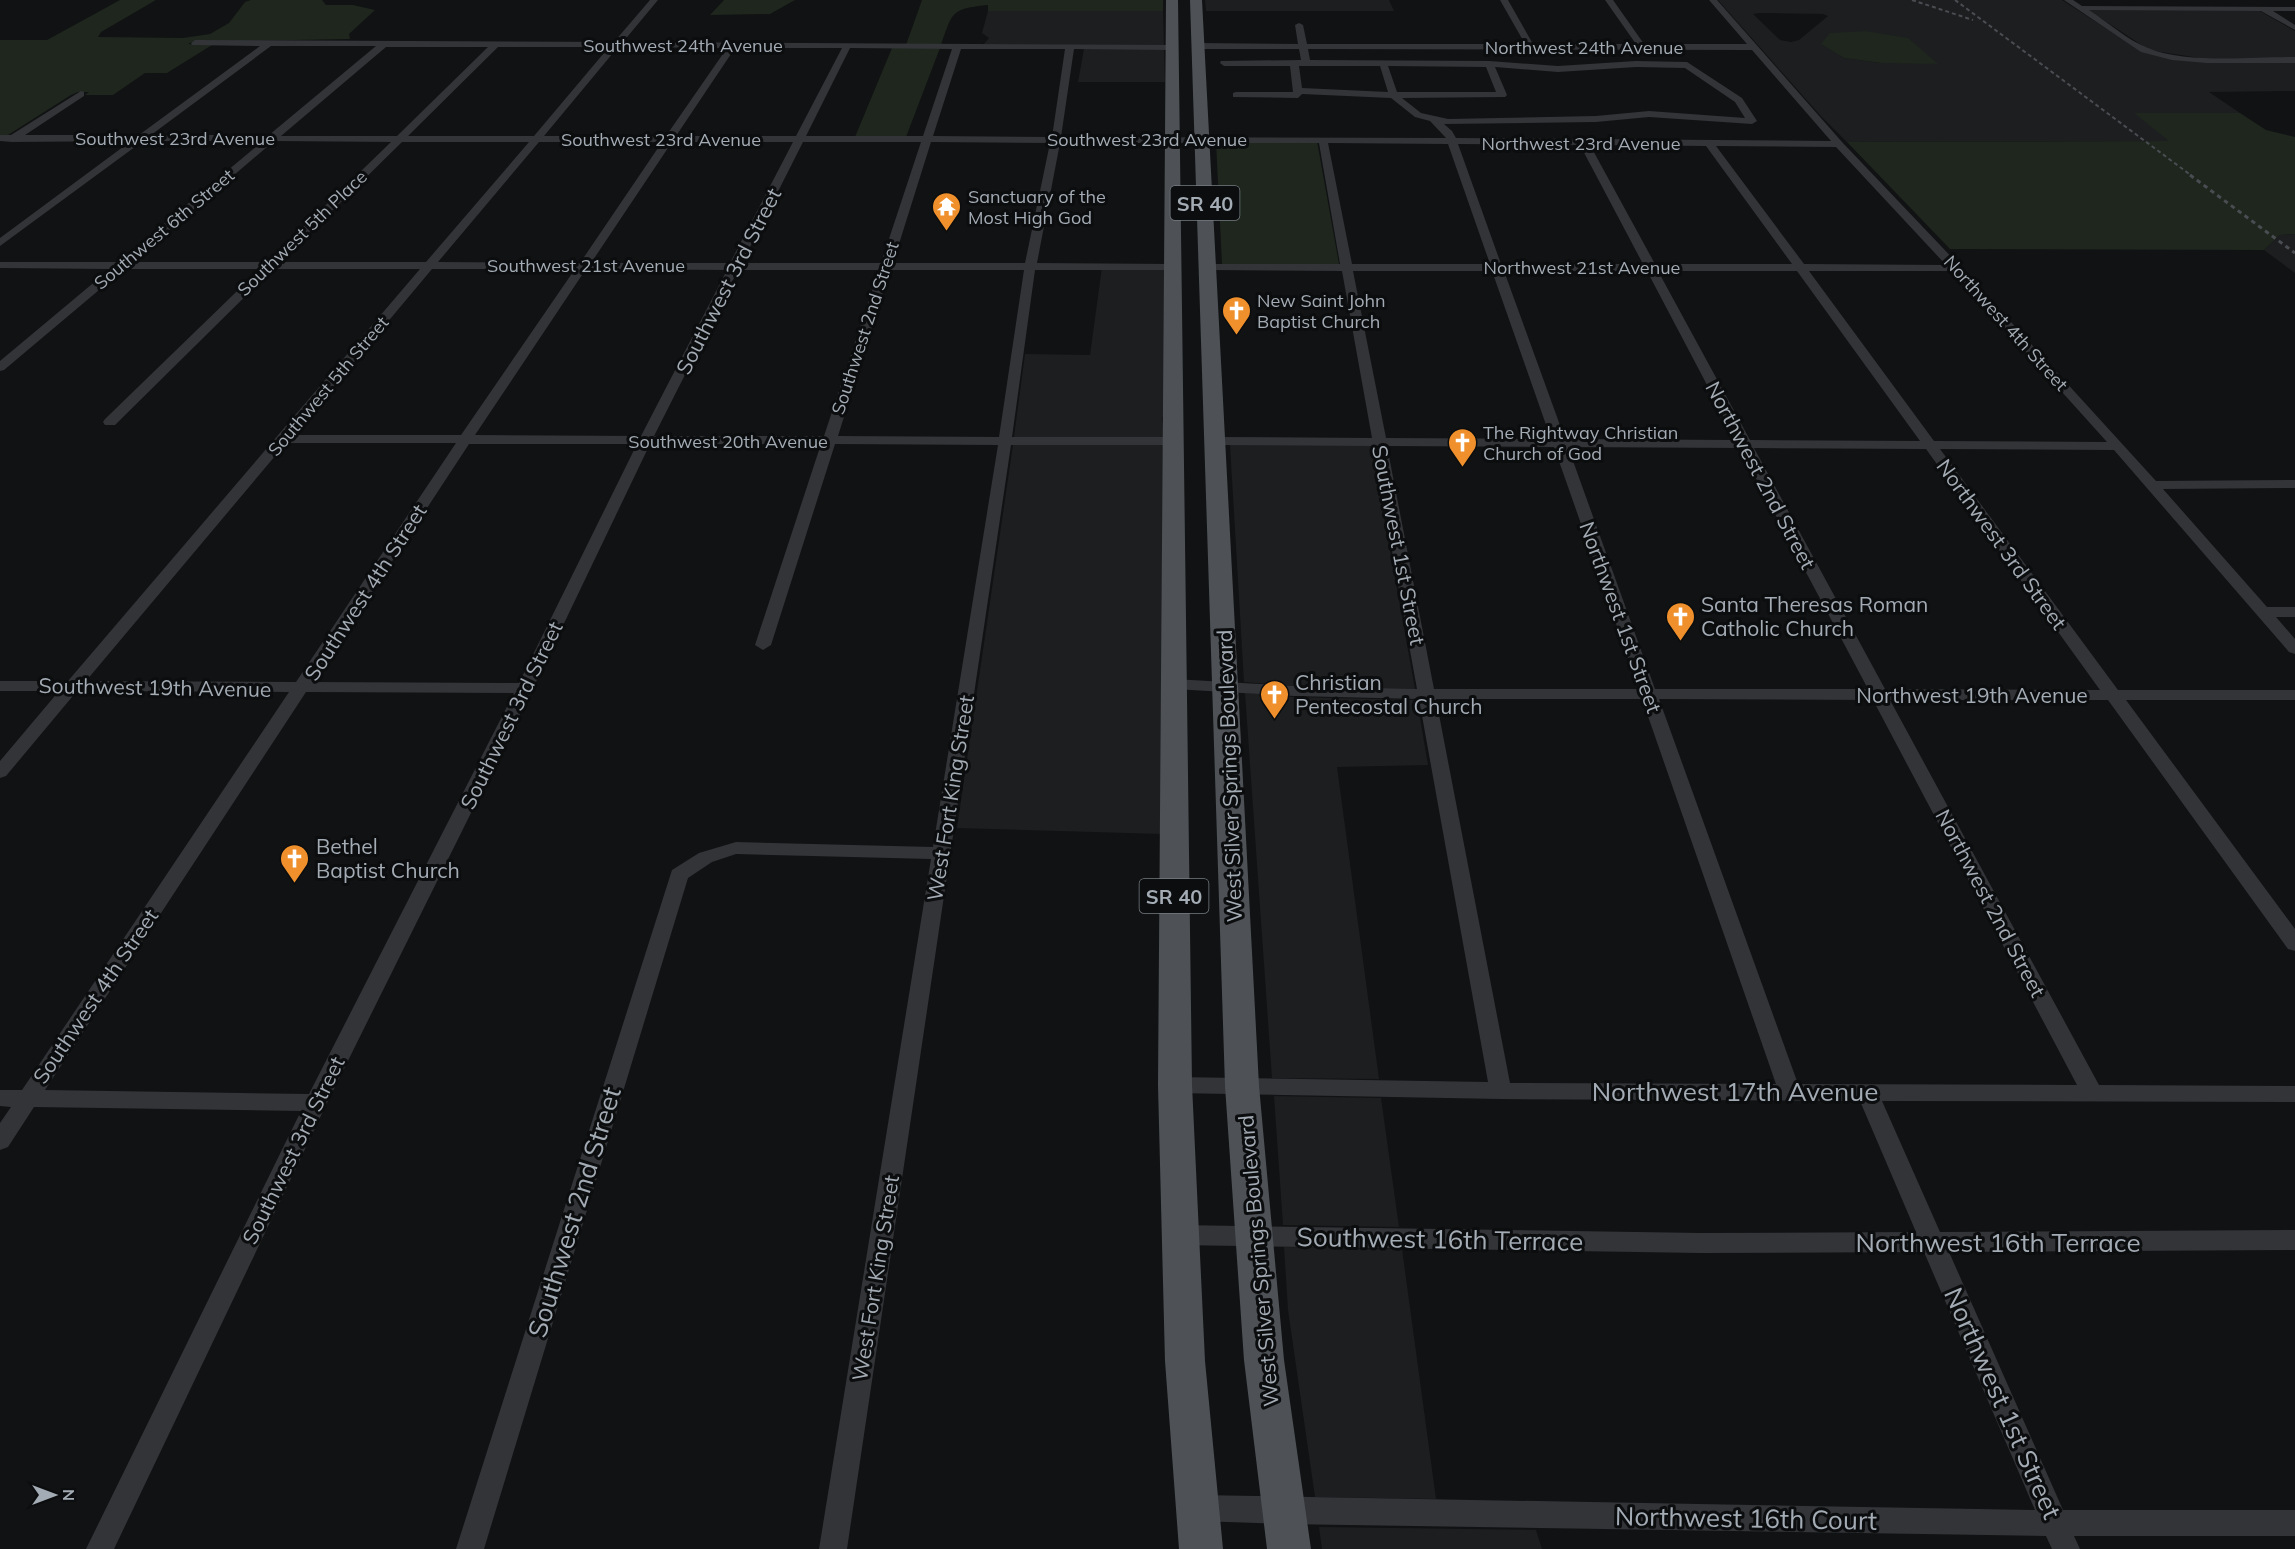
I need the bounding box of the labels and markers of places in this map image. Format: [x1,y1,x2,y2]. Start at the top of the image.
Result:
place label: Sanctuary of the Most High God [968,185,1106,229]
temple icon: Sanctuary of the Most High God [931,190,963,232]
place label: New Saint John Baptist Church [1257,289,1386,333]
church icon: New Saint John Baptist Church [1220,294,1252,336]
place label: The Rightway Christian Church of God [1483,421,1678,465]
church icon: The Rightway Christian Church of God [1446,426,1478,468]
place label: Santa Theresas Roman Catholic Church [1701,591,1928,641]
church icon: Santa Theresas Roman Catholic Church [1664,600,1696,642]
place label: Christian Pentecostal Church [1295,669,1483,719]
church icon: Christian Pentecostal Church [1258,678,1290,720]
place label: Bethel Baptist Church [316,833,460,883]
church icon: Bethel Baptist Church [279,842,311,884]

